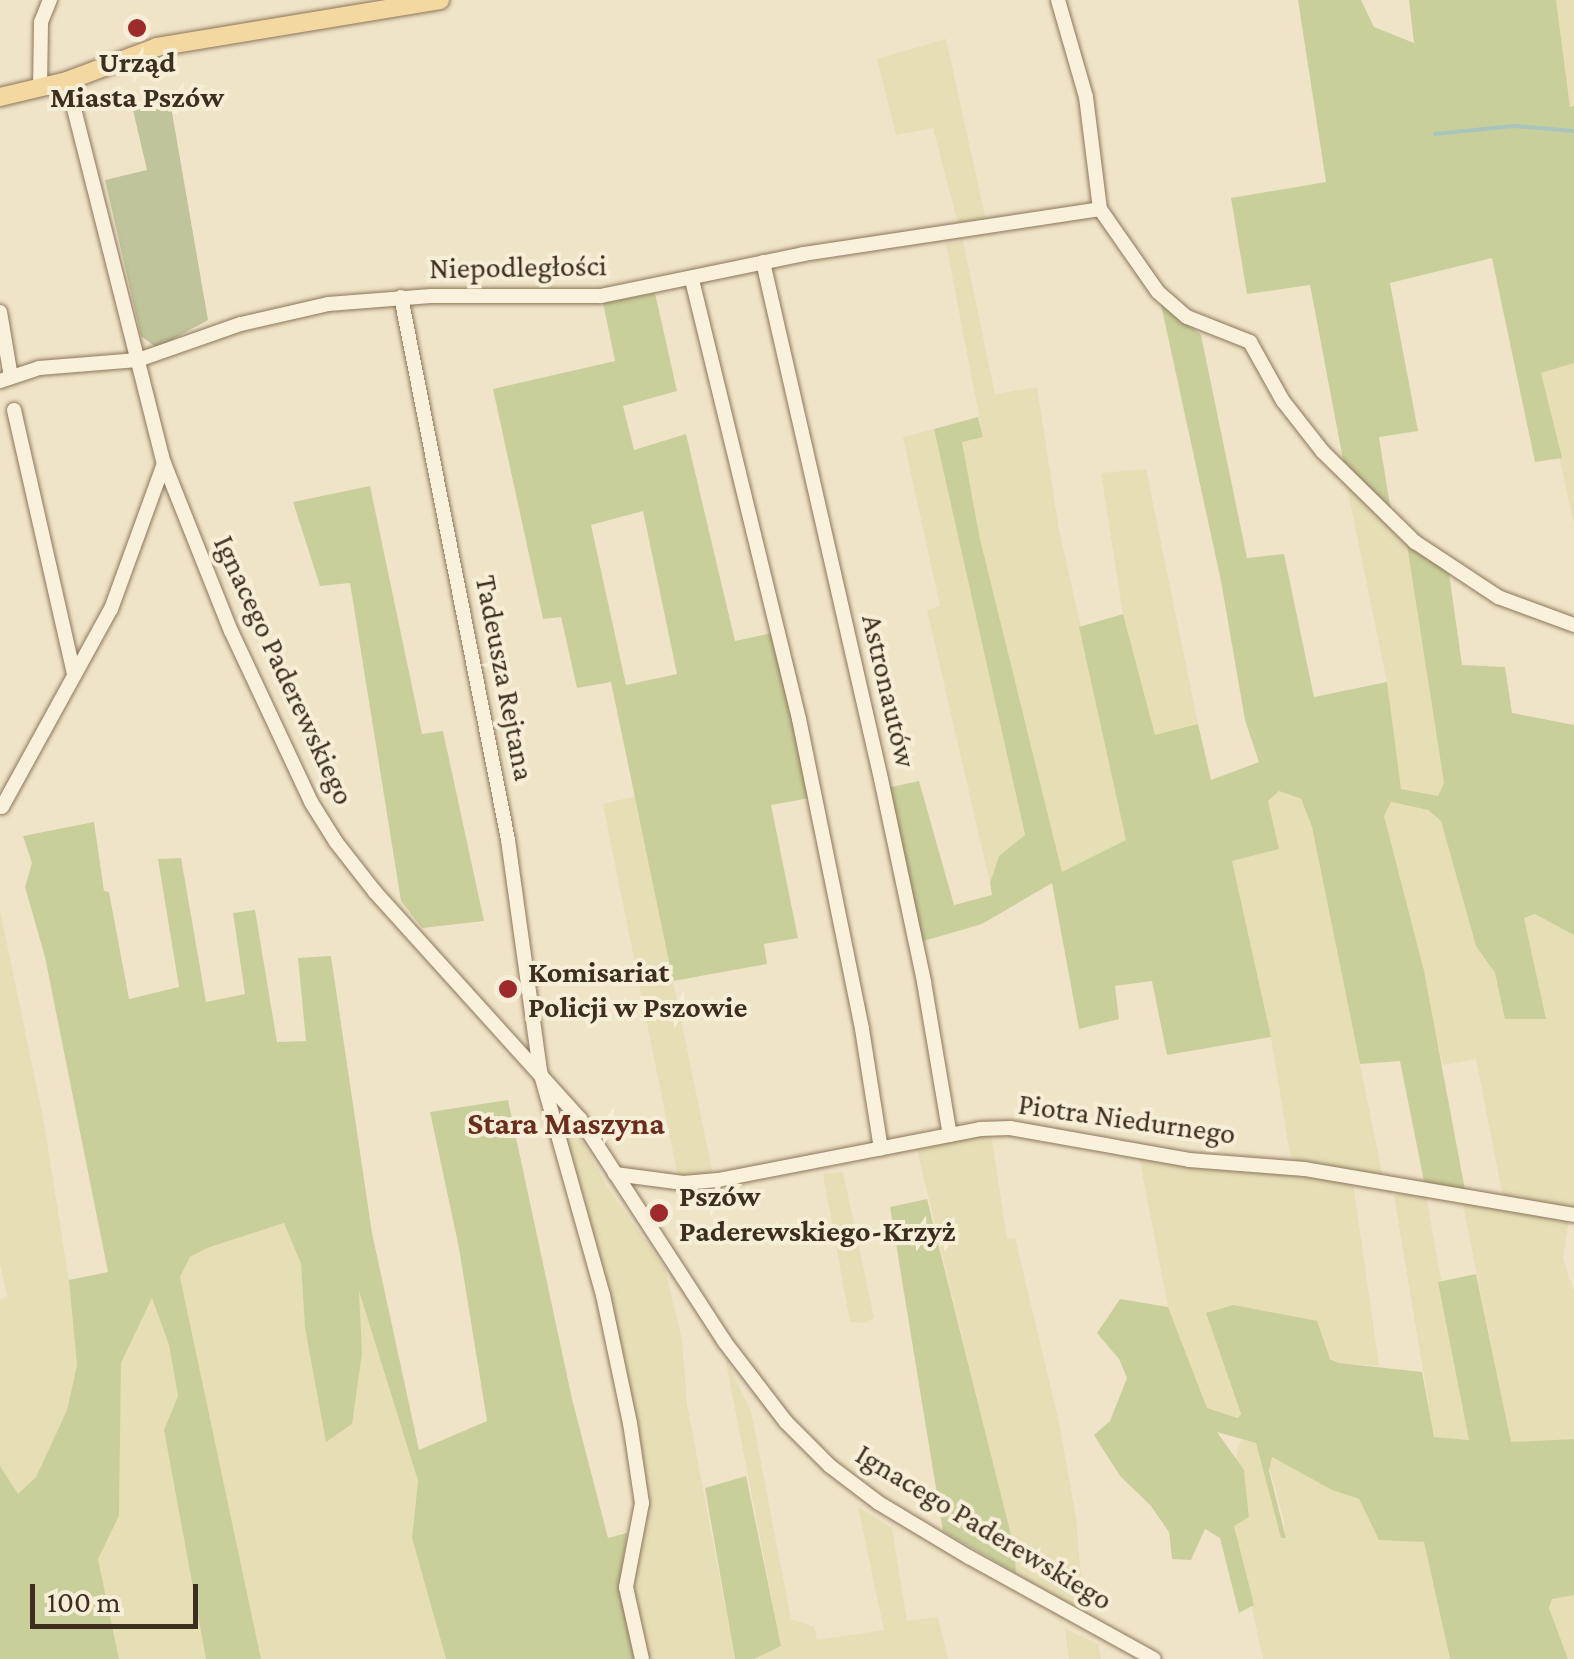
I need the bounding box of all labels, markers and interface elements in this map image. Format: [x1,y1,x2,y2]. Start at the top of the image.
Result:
marker: Urząd Miasta Pszów [126,17,148,39]
place label: Urząd Miasta Pszów [50,44,224,114]
street label: Niepodległości [429,247,607,287]
street label: Ignacego Paderewskiego [206,530,362,810]
street label: Tadeusza Rejtana [467,572,543,784]
street label: Astronautów [854,611,924,771]
place label: Komisariat Policji w Pszowie [528,954,747,1024]
marker: Komisariat Policji w Pszowie [497,978,519,1000]
street label: Piotra Niedurnego [1016,1086,1238,1152]
district label: Stara Maszyna [467,1104,665,1142]
place label: Pszów Paderewskiego-Krzyż [679,1178,955,1248]
marker: Pszów Paderewskiego-Krzyż [648,1202,670,1224]
street label: Ignacego Paderewskiego [849,1436,1119,1618]
scale bar [35,1564,202,1626]
text: 100 m [47,1585,121,1618]

